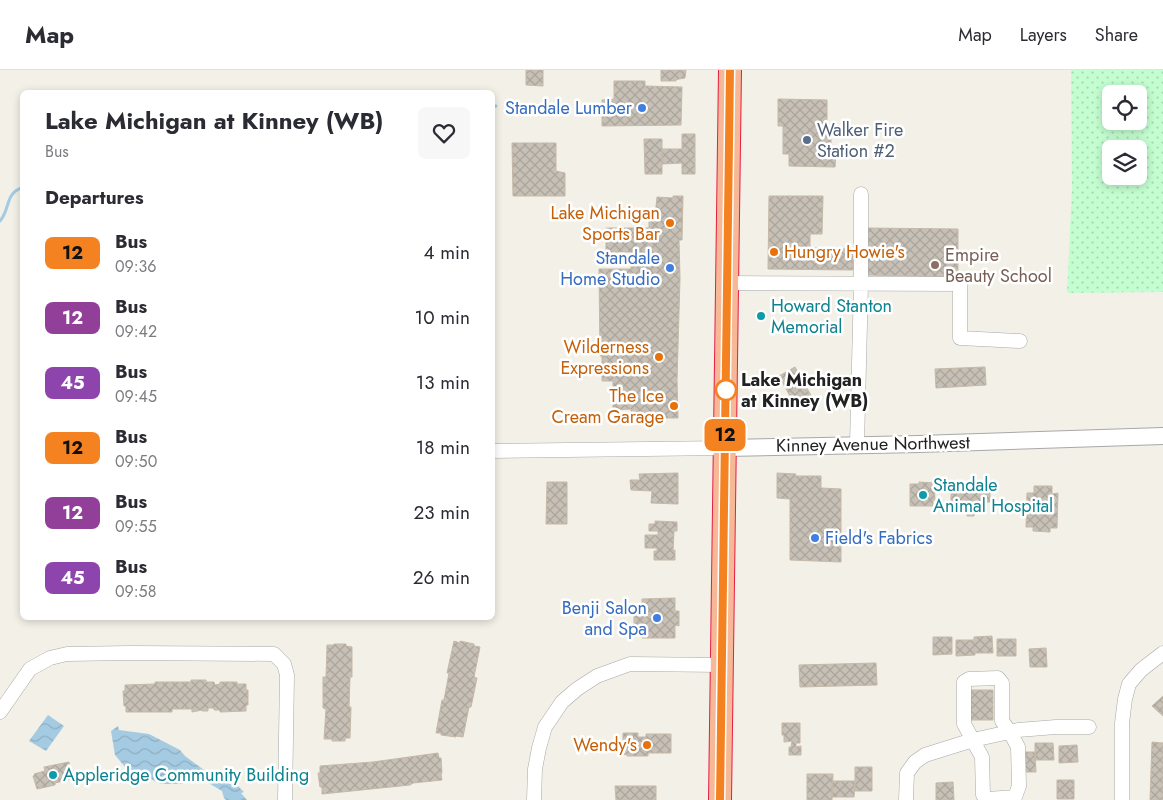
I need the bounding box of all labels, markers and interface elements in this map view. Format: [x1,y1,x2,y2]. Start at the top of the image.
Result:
text: Map [25,17,74,52]
text: Map [958,22,992,48]
text: Layers [1020,22,1067,48]
text: Share [1095,22,1138,48]
map controls [1102,85,1147,185]
button: locate [1102,85,1147,130]
place label: Standale Lumber [505,95,633,121]
marker: Standale Lumber [636,102,648,114]
text: Lake Michigan at Kinney (WB) [45,103,384,138]
button: heart [418,107,470,159]
place label: Walker Fire Station #2 [817,117,903,164]
marker: Walker Fire Station #2 [801,134,813,146]
text: Bus [45,140,69,163]
button: layers [1102,140,1147,185]
text: Departures [45,184,144,211]
place label: Lake Michigan Sports Bar [551,200,661,247]
marker: Lake Michigan Sports Bar [664,217,676,229]
text: Bus [115,228,147,255]
text: 4 min [423,239,470,266]
place label: Hungry Howie's [784,239,905,265]
text: 12 [62,240,83,266]
place label: Empire Beauty School [945,242,1052,289]
place label: Standale Home Studio [560,245,660,292]
marker: Hungry Howie's [768,246,780,258]
text: 09:36 [115,255,157,278]
marker: Empire Beauty School [929,259,941,271]
marker: Standale Home Studio [664,262,676,274]
text: Bus [115,293,147,320]
place label: Howard Stanton Memorial [771,293,892,340]
text: 10 min [415,304,470,331]
text: 12 [62,305,83,331]
marker: Howard Stanton Memorial [755,310,767,322]
text: 09:42 [115,320,157,343]
place label: Wilderness Expressions [560,334,649,381]
marker: Wilderness Expressions [653,351,665,363]
text: Bus [115,358,147,385]
place label: Lake Michigan at Kinney (WB) [741,367,868,414]
text: 13 min [416,369,470,396]
text: 45 [60,370,85,396]
marker: Lake Michigan at Kinney (WB) [715,379,737,401]
place label: The Ice Cream Garage [551,383,664,430]
text: 09:45 [115,385,157,408]
marker: The Ice Cream Garage [668,400,680,412]
line badge: 12 [702,419,748,451]
text: 12 [715,422,735,448]
text: Bus [115,423,147,450]
street label: Kinney Avenue Northwest [776,429,971,459]
text: 18 min [416,434,470,461]
text: 12 [62,435,83,461]
text: 09:50 [115,450,157,473]
place label: Standale Animal Hospital [933,472,1053,519]
text: Bus [115,488,147,515]
marker: Standale Animal Hospital [917,489,929,501]
text: 23 min [413,499,470,526]
text: 12 [62,500,83,526]
text: 09:55 [115,515,157,538]
place label: Field's Fabrics [825,525,932,551]
marker: Field's Fabrics [809,532,821,544]
text: Bus [115,553,147,580]
text: 26 min [413,564,470,591]
text: 45 [60,565,85,591]
text: 09:58 [115,580,156,603]
place label: Benji Salon and Spa [562,595,647,642]
marker: Benji Salon and Spa [651,612,663,624]
place label: Wendy's [573,732,637,758]
marker: Wendy's [641,739,653,751]
place label: Appleridge Community Building [63,762,309,788]
marker: Appleridge Community Building [47,769,59,781]

